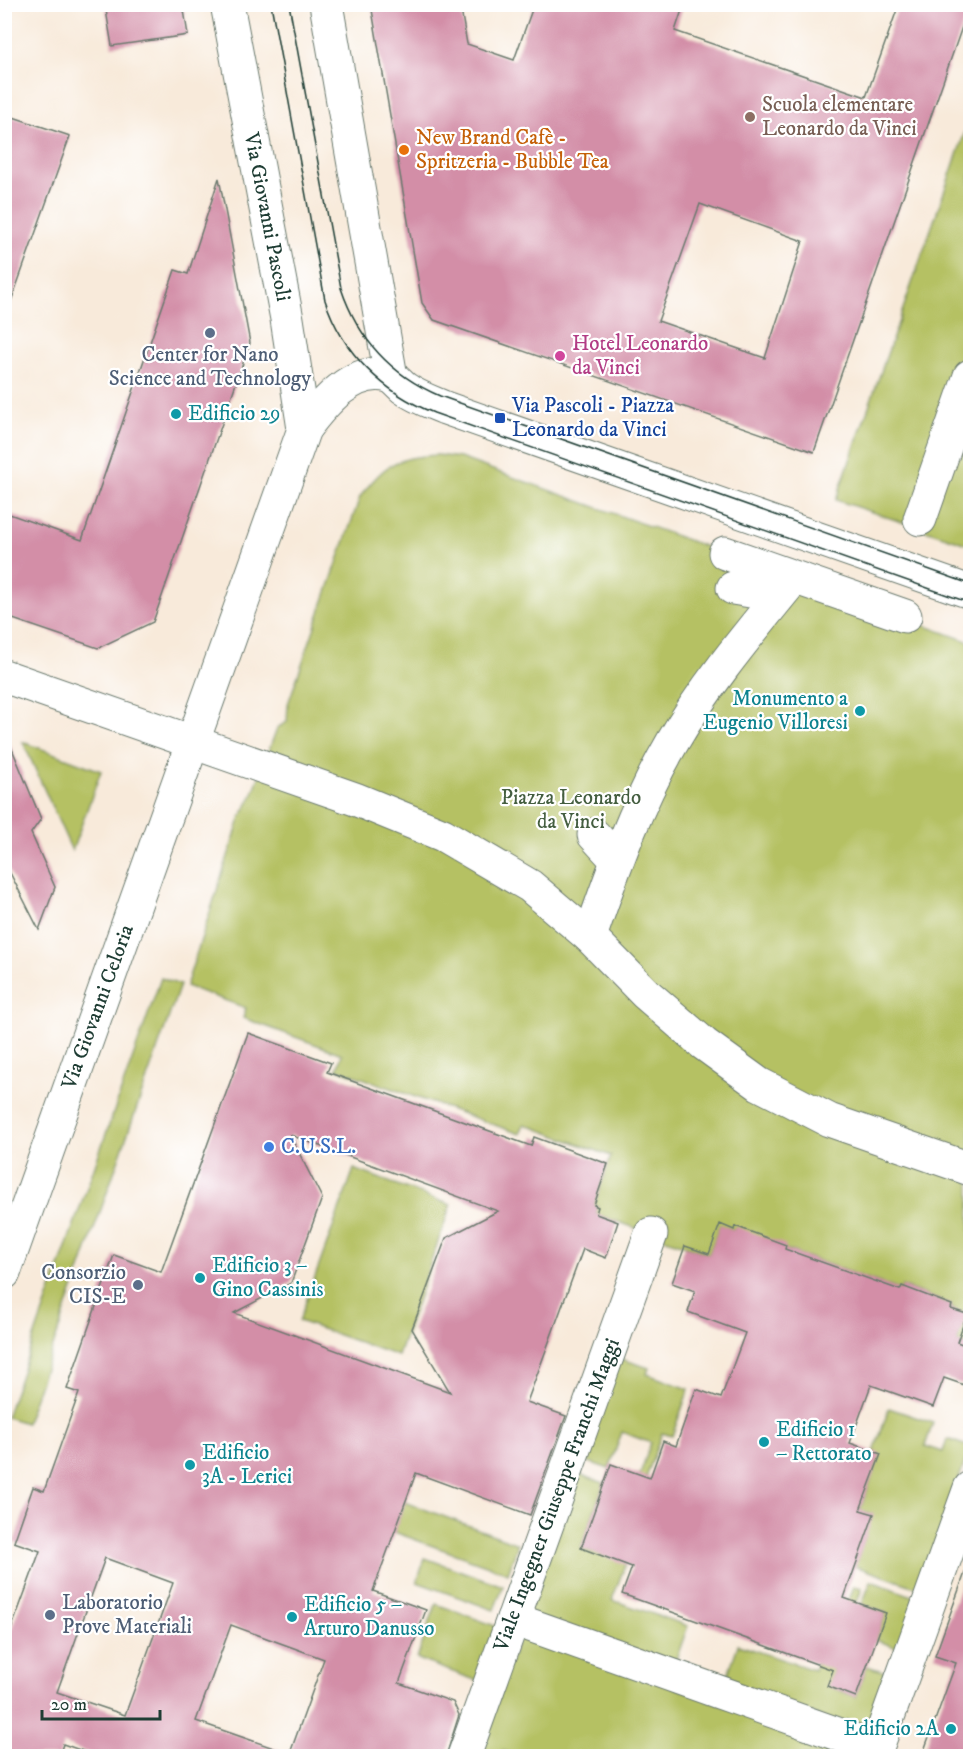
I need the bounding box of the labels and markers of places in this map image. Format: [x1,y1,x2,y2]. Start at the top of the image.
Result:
place label: Scuola elementare Leonardo da Vinci [762,92,917,142]
marker: Scuola elementare Leonardo da Vinci [743,110,757,124]
place label: New Brand Cafè - Spritzeria - Bubble Tea [416,125,609,175]
marker: New Brand Cafè - Spritzeria - Bubble Tea [397,143,411,157]
marker: Center for Nano Science and Technology [203,326,217,340]
place label: Hotel Leonardo da Vinci [572,331,708,381]
place label: Center for Nano Science and Technology [109,342,312,392]
marker: Hotel Leonardo da Vinci [553,349,567,363]
place label: Via Pascoli - Piazza Leonardo da Vinci [511,393,674,443]
place label: Edificio 29 [188,401,281,427]
marker: Edificio 29 [169,407,183,421]
marker: Via Pascoli - Piazza Leonardo da Vinci [493,411,507,425]
place label: Monumento a Eugenio Villoresi [703,686,848,736]
marker: Monumento a Eugenio Villoresi [853,704,867,718]
place label: C.U.S.L. [281,1134,356,1160]
marker: C.U.S.L. [262,1140,276,1154]
place label: Edificio 3 – Gino Cassinis [212,1253,323,1303]
place label: Consorzio CIS-E [41,1260,126,1310]
marker: Edificio 3 – Gino Cassinis [193,1271,207,1285]
marker: Consorzio CIS-E [131,1278,145,1292]
place label: Edificio 1 – Rettorato [776,1417,871,1467]
marker: Edificio 1 – Rettorato [757,1435,771,1449]
place label: Edificio 3A - Lerici [202,1440,292,1490]
marker: Edificio 3A - Lerici [183,1458,197,1472]
place label: Laboratorio Prove Materiali [62,1590,192,1640]
place label: Edificio 5 – Arturo Danusso [304,1592,434,1642]
marker: Laboratorio Prove Materiali [43,1608,57,1622]
marker: Edificio 5 – Arturo Danusso [285,1610,299,1624]
place label: Edificio 2A [844,1716,940,1742]
marker: Edificio 2A [944,1722,958,1736]

